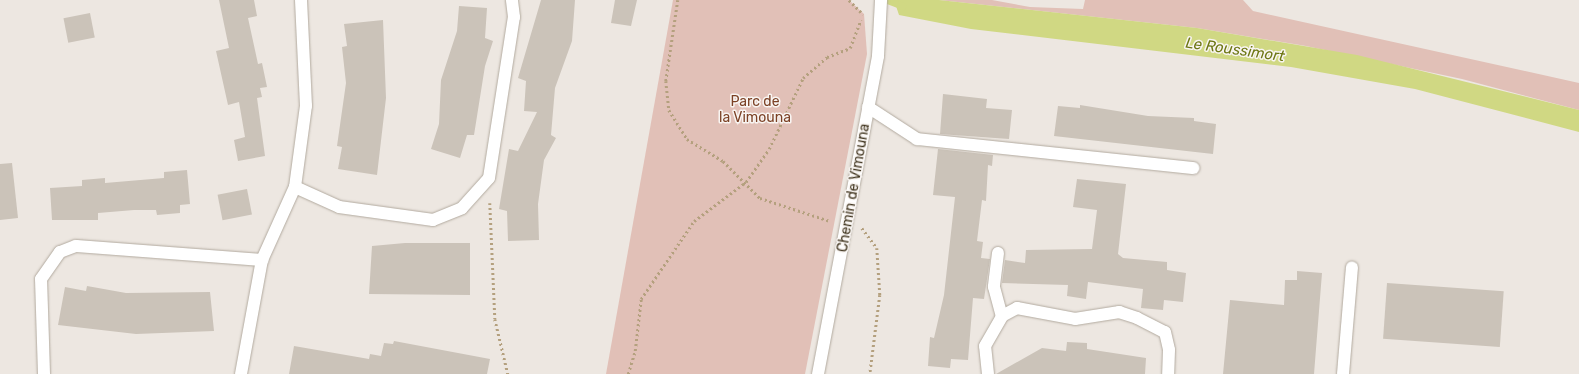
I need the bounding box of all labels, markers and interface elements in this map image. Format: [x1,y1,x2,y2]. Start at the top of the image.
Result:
water label: Le Roussimort [1184,34,1286,66]
park label: Parc de la Vimouna [719,94,791,126]
street label: Chemin de Vimouna [834,122,874,254]

